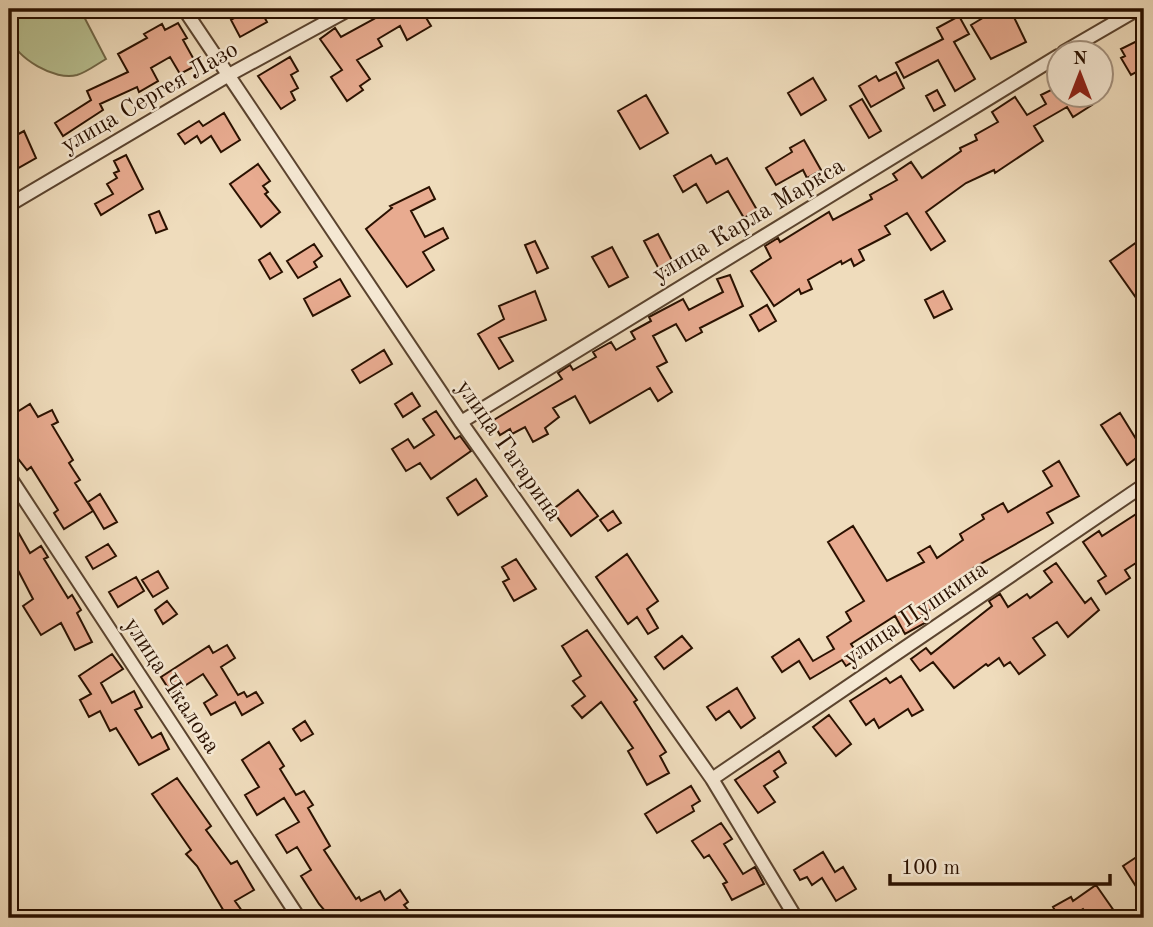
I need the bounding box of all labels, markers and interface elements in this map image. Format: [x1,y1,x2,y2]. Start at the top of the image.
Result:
street label: улица Сергея Лазо [57,38,243,158]
north arrow [1044,38,1114,108]
text: N [1073,50,1088,69]
street label: улица Карла Маркса [649,154,849,288]
street label: улица Гагарина [451,376,566,526]
street label: улица Пушкина [840,557,992,671]
street label: улица Чкалова [118,614,224,758]
scale bar [890,843,1111,887]
text: 100 m [901,858,960,879]

